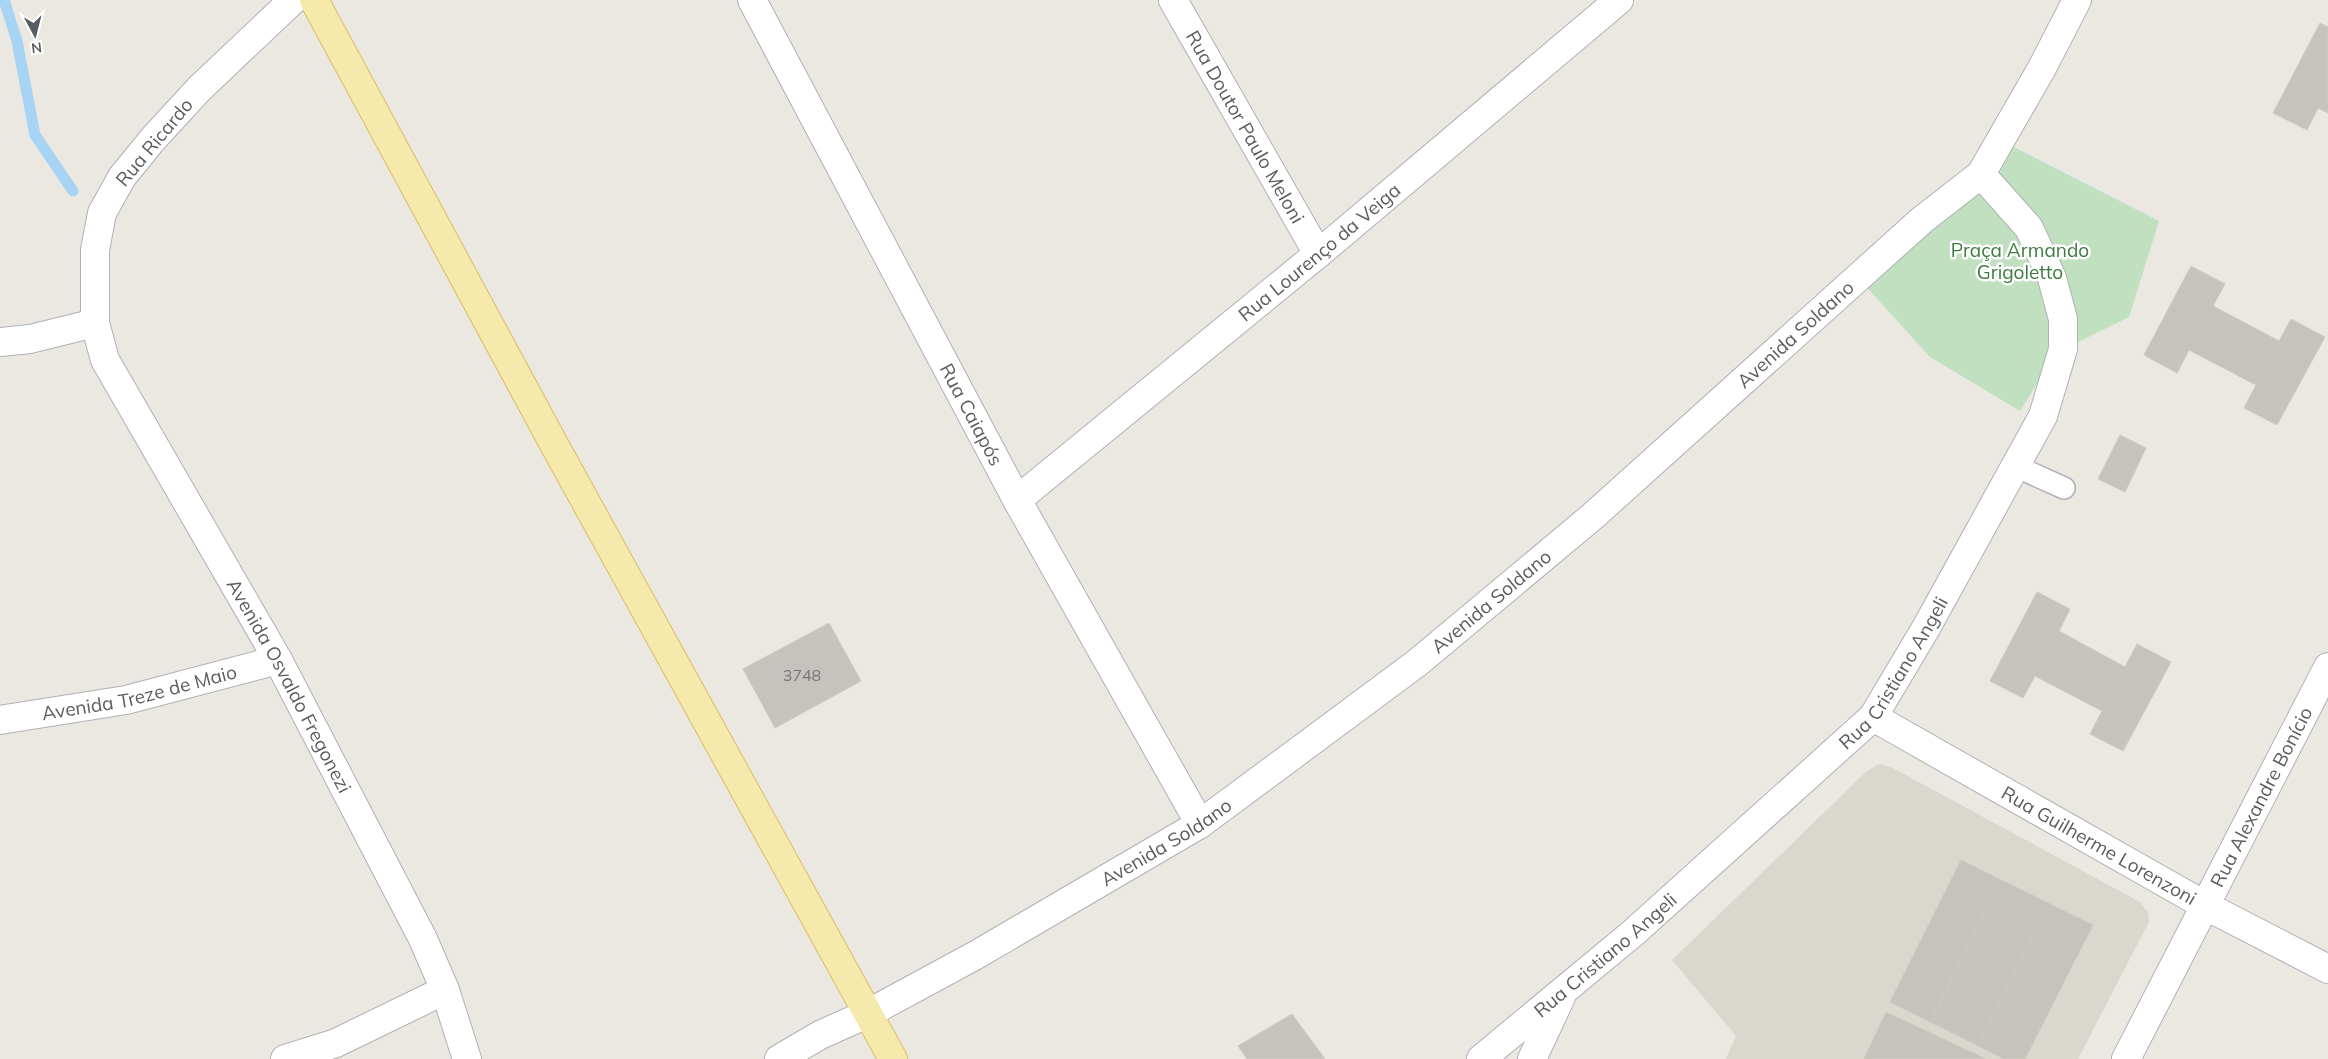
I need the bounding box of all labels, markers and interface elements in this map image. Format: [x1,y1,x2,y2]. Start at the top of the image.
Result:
north arrow [10,10,60,60]
street label: Rua Doutor Paulo Meloni [1181,26,1310,227]
text: N [30,38,43,57]
street label: Rua Ricardo [110,93,198,191]
street label: Rua Lourenço da Veiga [1233,178,1405,326]
park label: Praça Armando Grigoletto [1951,238,2089,284]
street label: Avenida Soldano [1732,275,1859,393]
street label: Rua Caiapós [935,359,1009,470]
street label: Avenida Soldano [1426,544,1556,658]
street label: Avenida Osvaldo Fregonezi [222,574,357,797]
street label: Rua Cristiano Angeli [1834,592,1953,754]
street label: Avenida Treze de Maio [40,659,239,725]
house number: 3748 [783,665,821,685]
street label: Rua Alexandre Bonício [2205,703,2318,891]
street label: Rua Guilherme Lorenzoni [1997,781,2201,910]
street label: Avenida Soldano [1096,793,1236,891]
street label: Rua Cristiano Angeli [1529,888,1682,1022]

